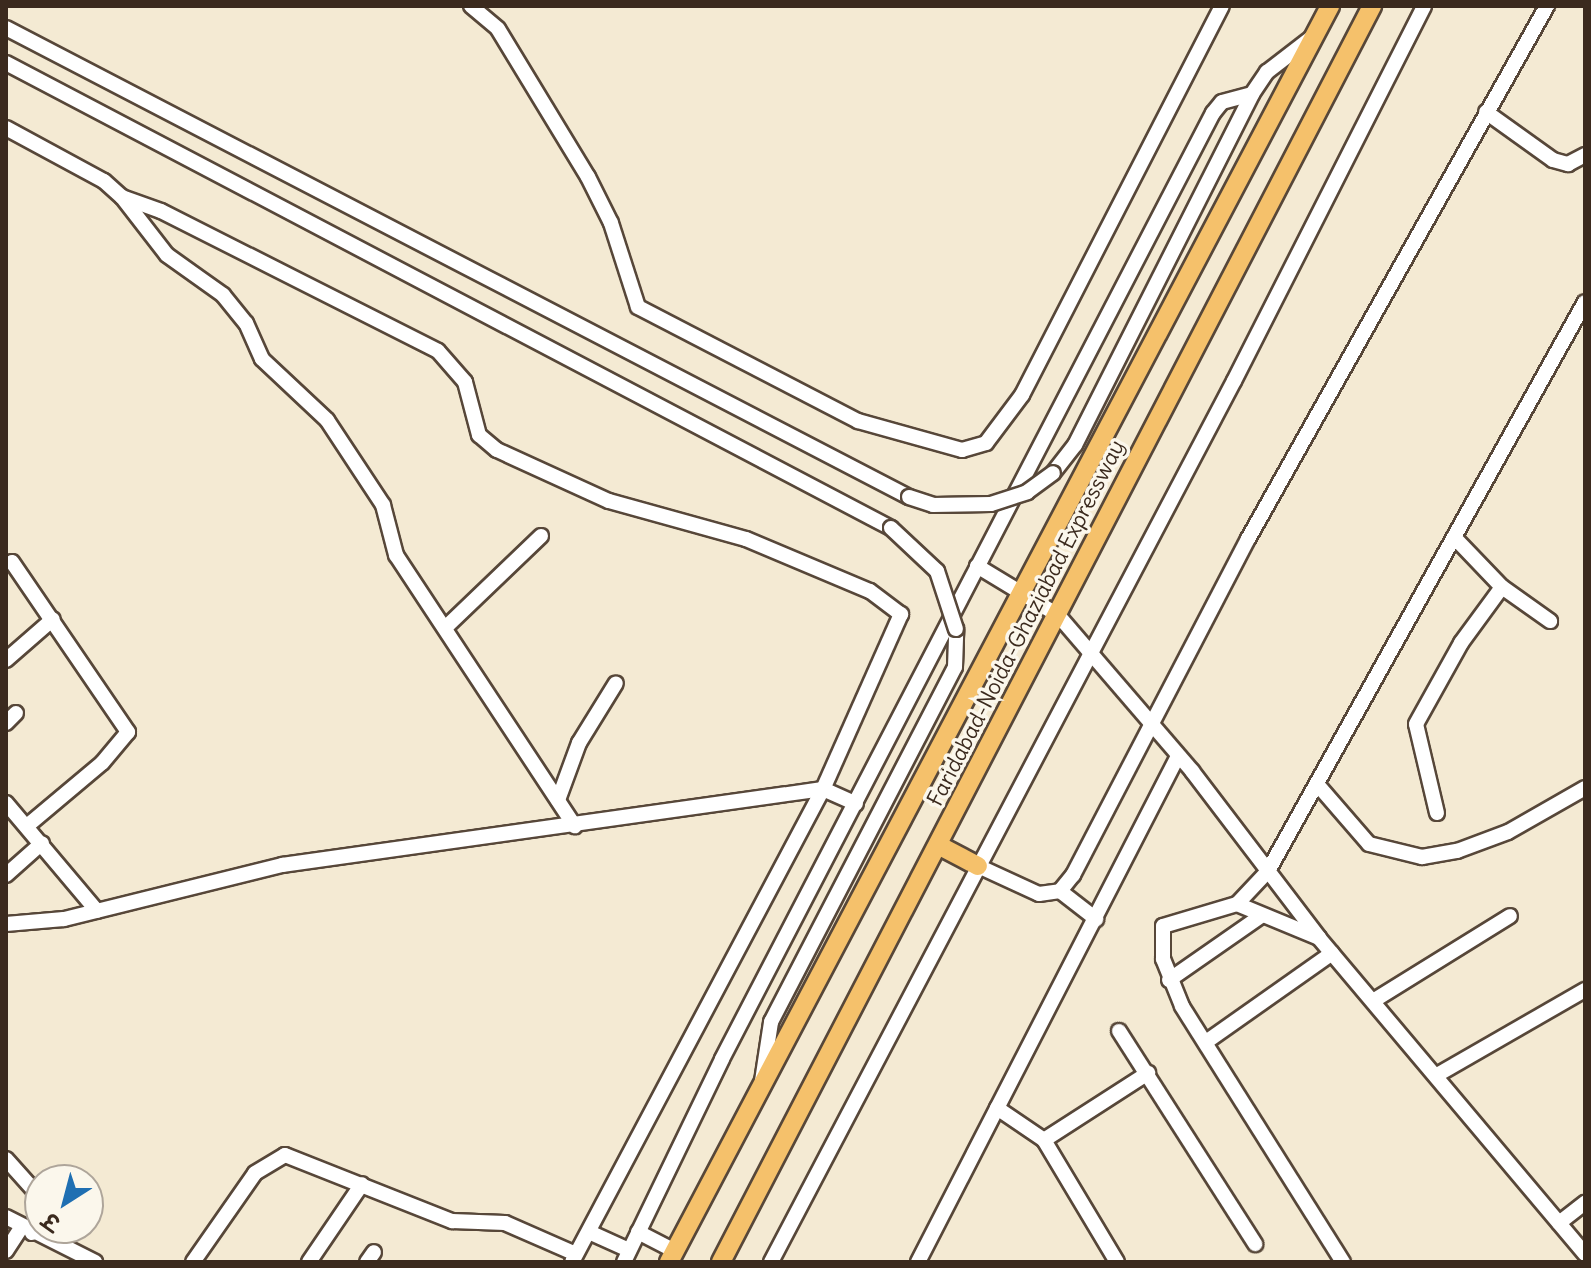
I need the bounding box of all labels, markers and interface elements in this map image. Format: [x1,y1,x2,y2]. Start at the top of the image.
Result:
street label: Faridabad-Noida-Ghaziabad Expressway [922,435,1130,811]
north arrow [24,1164,104,1244]
text: उ [37,1206,65,1237]

